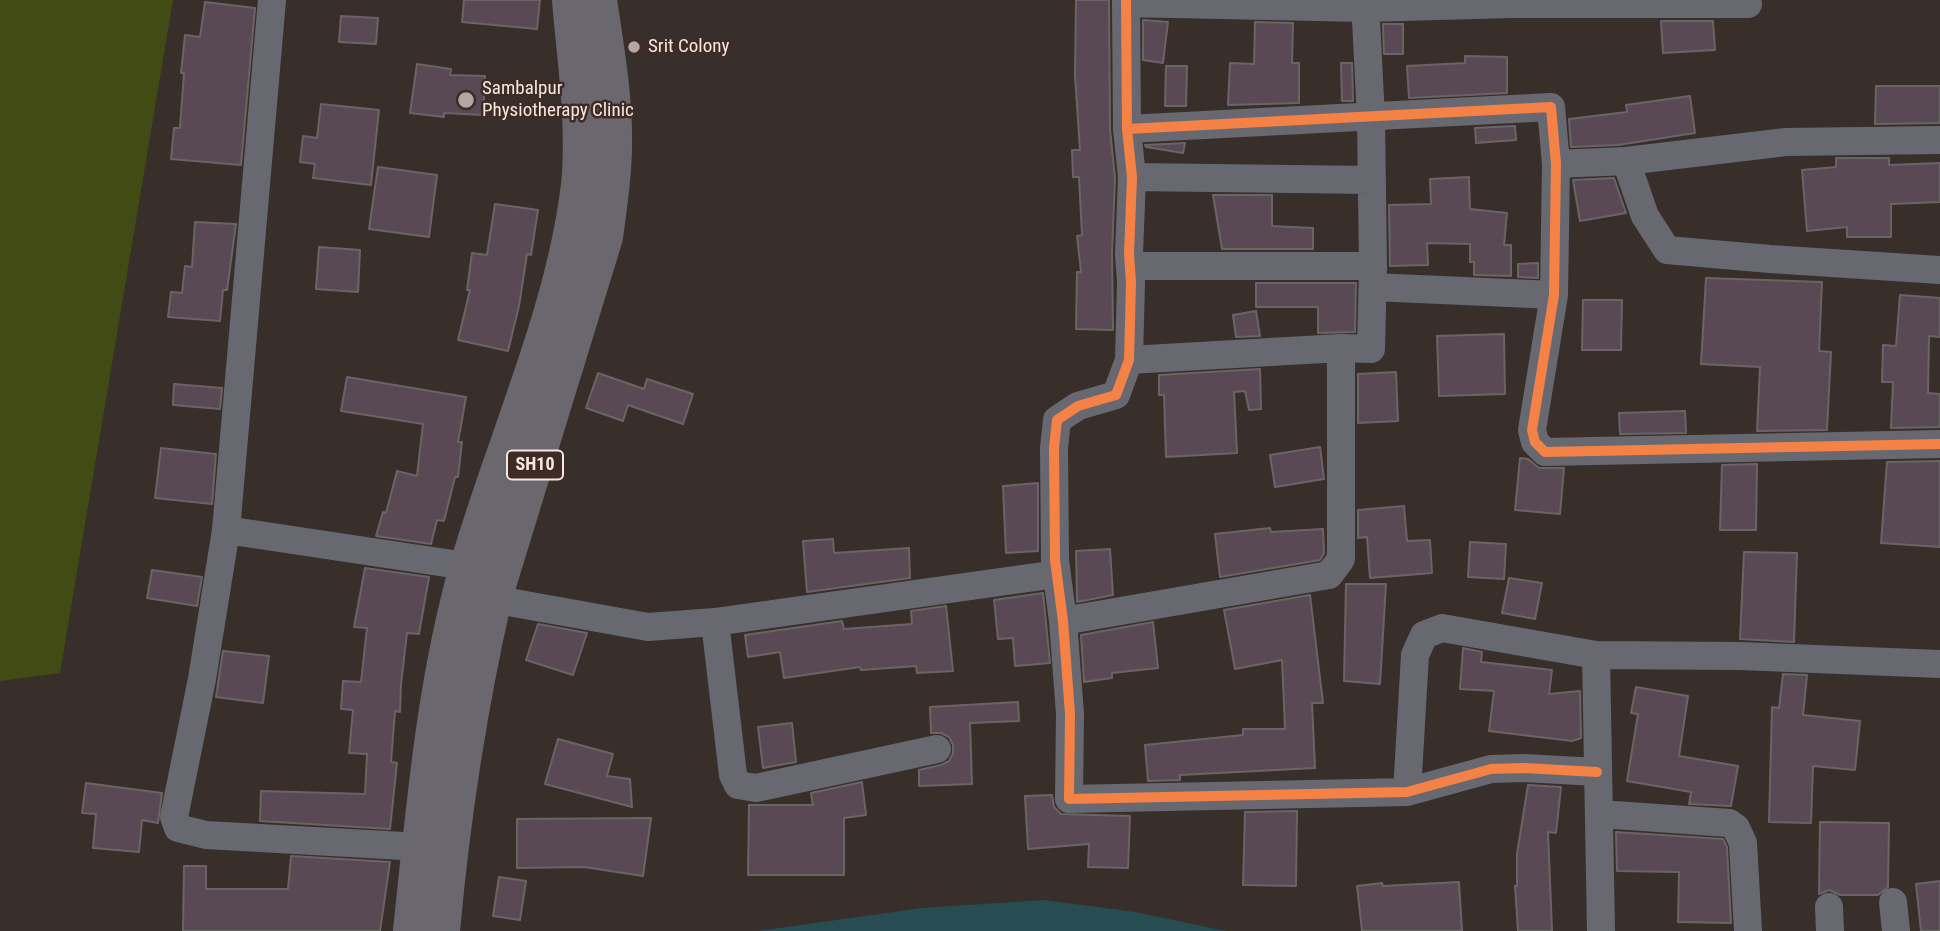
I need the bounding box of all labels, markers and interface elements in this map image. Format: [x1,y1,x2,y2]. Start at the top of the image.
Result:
place label: Srit Colony [648,36,729,58]
marker: Srit Colony [626,39,642,55]
place label: Sambalpur Physiotherapy Clinic [482,78,634,122]
marker: Sambalpur Physiotherapy Clinic [456,90,476,110]
road number: SH10 [507,450,563,480]

